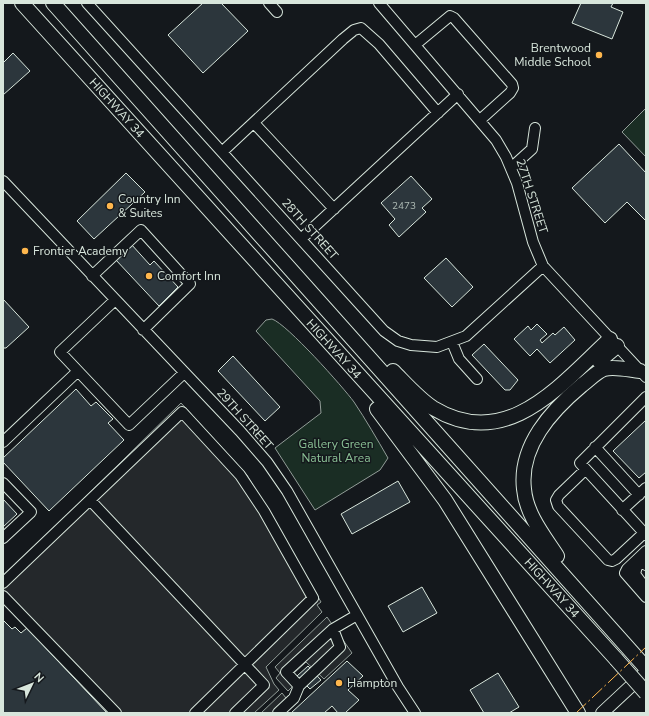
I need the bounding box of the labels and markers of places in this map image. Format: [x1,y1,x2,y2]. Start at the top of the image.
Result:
place label: Brentwood Middle School [514,40,591,70]
marker: Brentwood Middle School [594,50,604,60]
place label: Country Inn & Suites [118,191,181,221]
marker: Country Inn & Suites [105,201,115,211]
place label: Frontier Academy [33,243,129,259]
marker: Frontier Academy [20,246,30,256]
place label: Comfort Inn [157,268,221,284]
marker: Comfort Inn [144,271,154,281]
place label: Hampton [347,675,397,691]
marker: Hampton [334,678,344,688]

